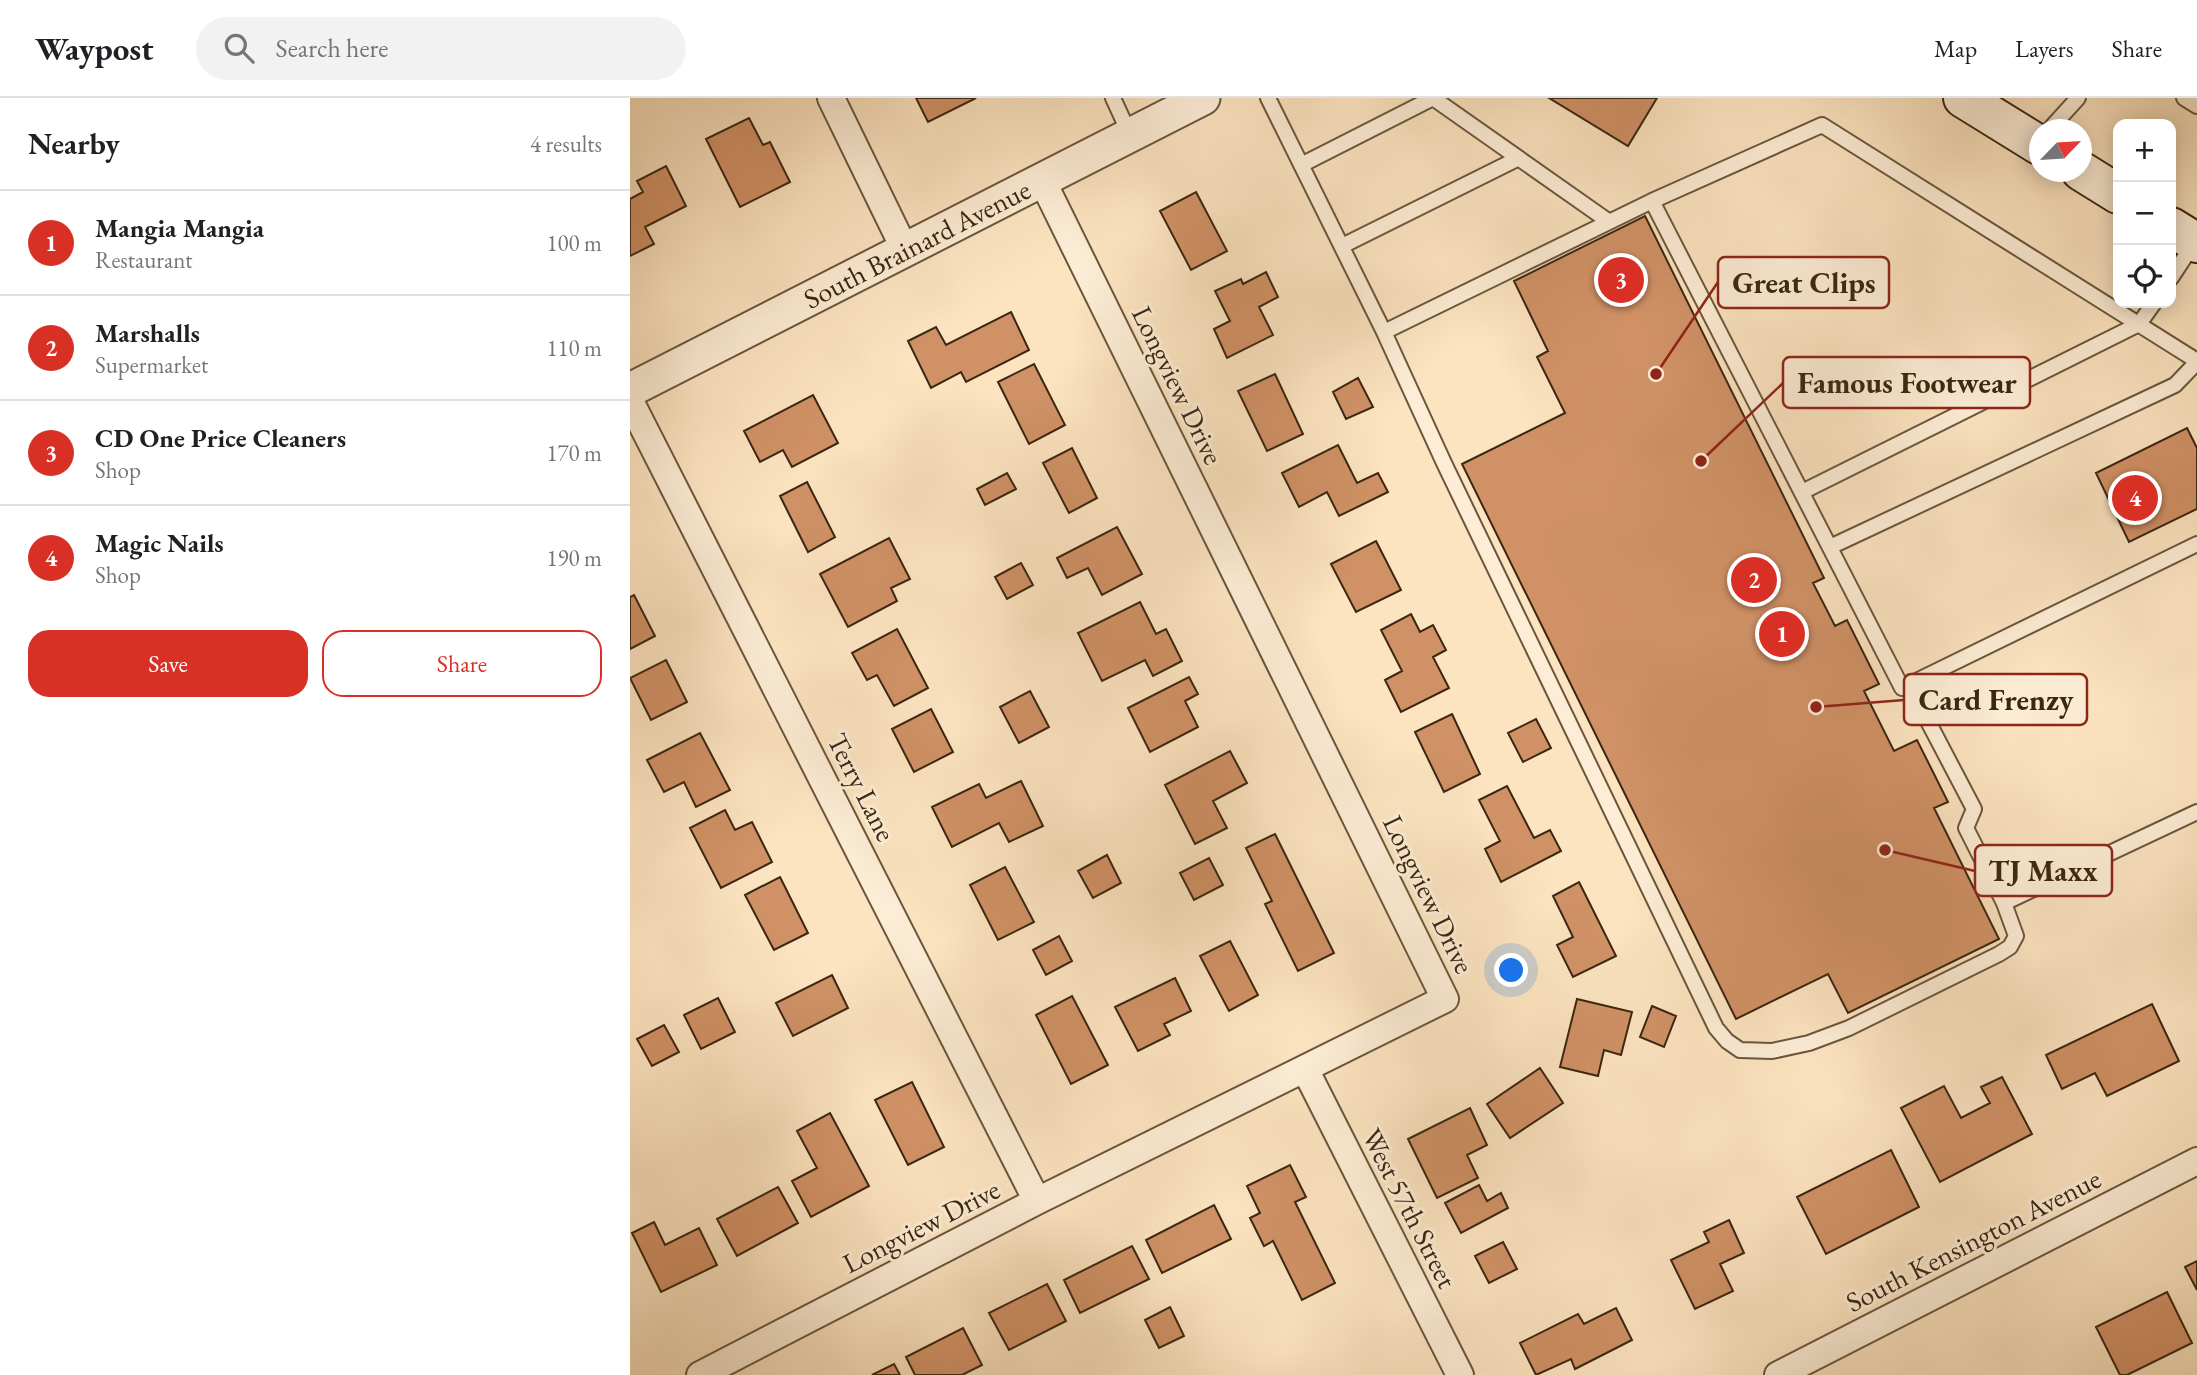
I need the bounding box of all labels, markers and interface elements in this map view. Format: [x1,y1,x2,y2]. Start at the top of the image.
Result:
search box [196,17,686,80]
text: Waypost [35,27,154,70]
icon: search [220,29,258,67]
text: Search here [276,31,388,65]
text: Map [1934,33,1977,64]
text: Layers [2015,33,2074,64]
text: Share [2112,33,2162,64]
north arrow [2029,119,2092,182]
map controls [2113,119,2176,308]
button: + [2113,119,2176,182]
text: Nearby [28,124,120,163]
text: 4 results [530,129,602,159]
street label: South Brainard Avenue [797,171,1036,317]
button: − [2113,182,2176,245]
text: Mangia Mangia [95,211,264,245]
text: 1 [45,228,57,258]
text: 100 m [546,228,602,258]
text: Restaurant [95,245,193,275]
button: locate [2113,245,2176,308]
pin: 3 [1598,254,1644,306]
callout: Great Clips [1718,257,1889,308]
text: Great Clips [1732,263,1876,302]
street label: Longview Drive [1124,300,1232,470]
text: Marshalls [95,316,200,350]
text: 2 [45,333,57,363]
text: 110 m [546,333,602,363]
text: Supermarket [95,350,208,380]
callout: Famous Footwear [1783,357,2030,408]
text: Famous Footwear [1797,363,2017,402]
text: CD One Price Cleaners [95,421,346,455]
text: 3 [45,438,57,468]
text: 170 m [546,438,602,468]
text: Shop [95,455,141,485]
pin: 4 [2112,472,2158,524]
text: Magic Nails [95,526,224,560]
text: 4 [45,543,57,573]
text: 190 m [546,543,602,573]
pin: 2 [1731,554,1777,606]
text: Shop [95,560,141,590]
pin: 1 [1759,608,1805,660]
button: Save [28,630,308,697]
button: Share [322,630,602,697]
callout: Card Frenzy [1904,674,2087,725]
text: Card Frenzy [1919,680,2074,719]
street label: Terry Lane [820,727,905,847]
street label: Longview Drive [1375,809,1483,979]
callout: TJ Maxx [1975,845,2112,896]
text: TJ Maxx [1988,851,2098,890]
your location [1494,953,1528,987]
street label: West 57th Street [1354,1122,1466,1294]
street label: South Kensington Avenue [1839,1160,2107,1320]
street label: Longview Drive [836,1171,1006,1281]

